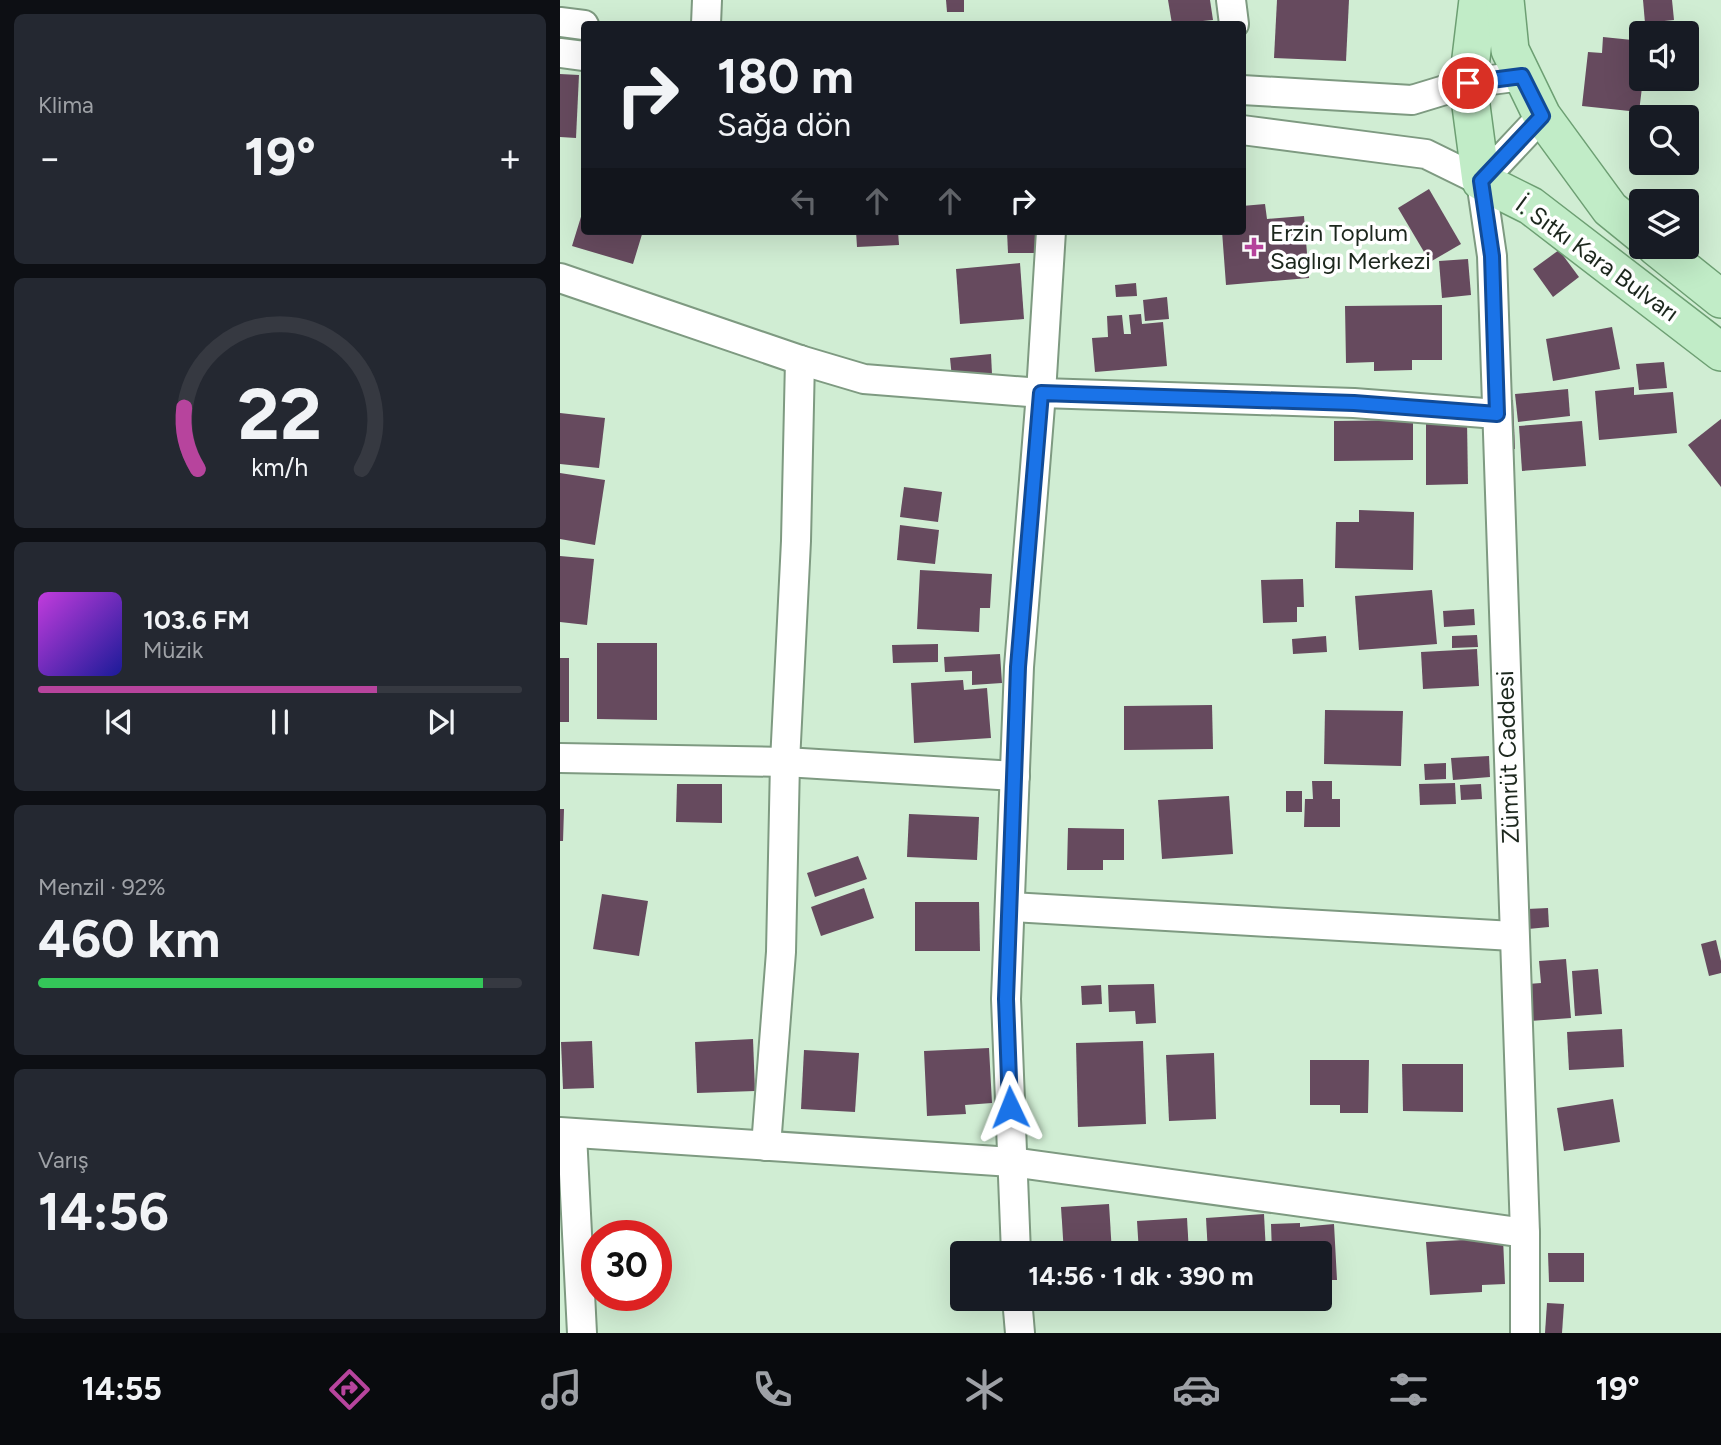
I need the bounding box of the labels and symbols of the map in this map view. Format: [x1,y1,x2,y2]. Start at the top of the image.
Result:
pin [1438,53,1498,113]
street label: İ. Sıtkı Kara Bulvarı [1510,190,1684,327]
place label: Erzin Toplum Saglıgı Merkezi [1270,218,1431,275]
marker: Erzin Toplum Saglıgı Merkezi [1244,237,1264,257]
street label: Zümrüt Caddesi [1490,670,1525,844]
position arrow [973,1070,1047,1144]
speed limit sign: 30 [581,1220,672,1311]

